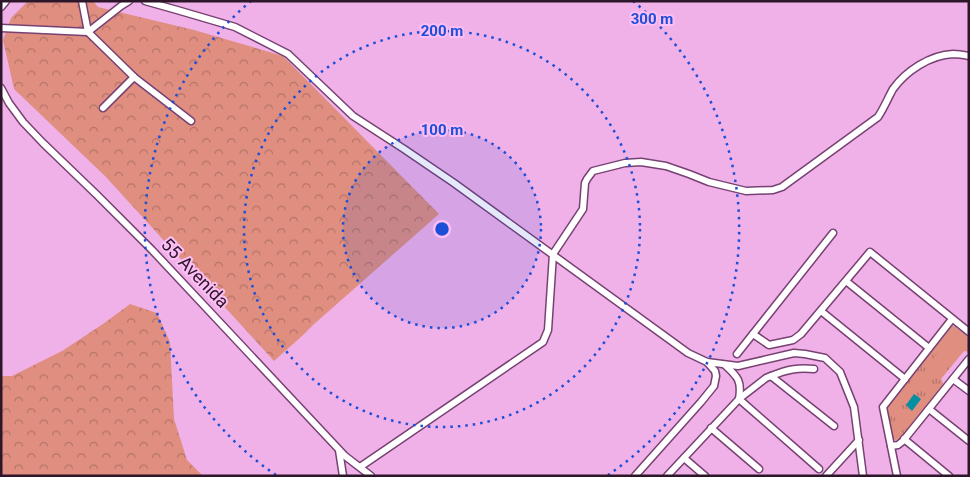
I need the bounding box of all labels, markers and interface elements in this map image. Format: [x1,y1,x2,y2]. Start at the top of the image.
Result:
text: 300 m [631,10,673,28]
text: 200 m [421,22,463,40]
text: 100 m [421,121,463,139]
centre of rings [433,220,451,238]
street label: 55 Avenida [157,234,234,312]

